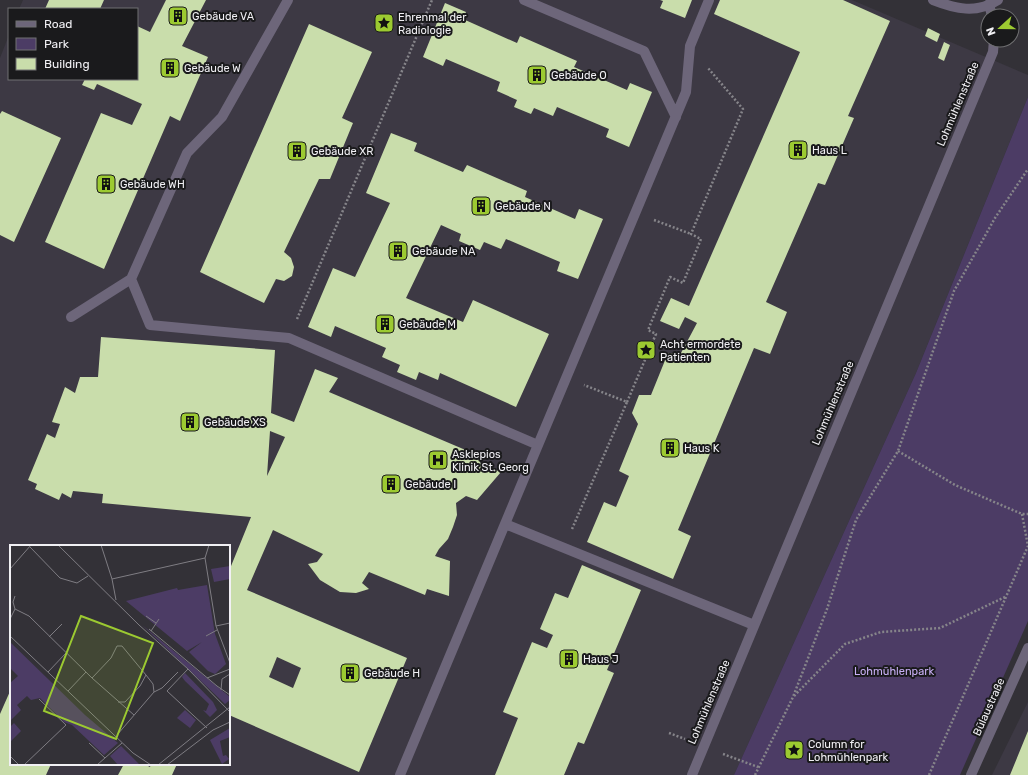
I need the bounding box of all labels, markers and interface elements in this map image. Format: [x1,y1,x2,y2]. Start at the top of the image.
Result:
building icon: Gebäude VA [167,5,189,27]
legend [8,8,138,80]
north arrow [980,8,1020,48]
place label: Gebäude VA [192,10,255,23]
place label: Ehrenmal der Radiologie [398,11,467,37]
place icon: Ehrenmal der Radiologie [373,12,395,34]
text: Road [44,17,72,31]
text: N [984,25,999,37]
text: Park [44,37,70,51]
text: Building [44,57,90,71]
building icon: Gebäude W [159,57,181,79]
street label: Lohmühlenstraße [934,60,982,148]
place label: Gebäude W [184,62,241,75]
building icon: Gebäude O [526,64,548,86]
place label: Gebäude O [551,69,607,82]
building icon: Haus L [787,139,809,161]
building icon: Gebäude XR [286,140,308,162]
place label: Haus L [812,144,847,157]
place label: Gebäude XR [311,145,373,158]
building icon: Gebäude WH [95,173,117,195]
place label: Gebäude WH [120,178,185,191]
building icon: Gebäude N [470,195,492,217]
place label: Gebäude N [495,200,551,213]
building icon: Gebäude NA [387,240,409,262]
place label: Gebäude NA [412,245,476,258]
building icon: Gebäude M [374,313,396,335]
place label: Gebäude M [399,318,456,331]
place label: Acht ermordete Patienten [660,338,741,364]
place icon: Acht ermordete Patienten [635,339,657,361]
street label: Lohmühlenstraße [809,359,857,447]
building icon: Gebäude XS [179,411,201,433]
place label: Gebäude XS [204,416,266,429]
building icon: Haus K [659,437,681,459]
place label: Haus K [684,442,720,455]
place label: Asklepios Klinik St. Georg [452,448,529,474]
hospital icon: Asklepios Klinik St. Georg [427,449,449,471]
building icon: Gebäude I [380,473,402,495]
place label: Gebäude I [405,478,456,491]
inset map [10,545,230,765]
building icon: Haus J [558,648,580,670]
place label: Haus J [583,653,619,666]
street label: Lohmühlenstraße [685,658,733,746]
building icon: Gebäude H [339,662,361,684]
park label: Lohmühlenpark [854,665,934,678]
place label: Gebäude H [364,667,420,680]
street label: Bülaustraße [970,676,1008,738]
place label: Column for Lohmühlenpark [808,738,888,764]
place icon: Column for Lohmühlenpark [783,739,805,761]

